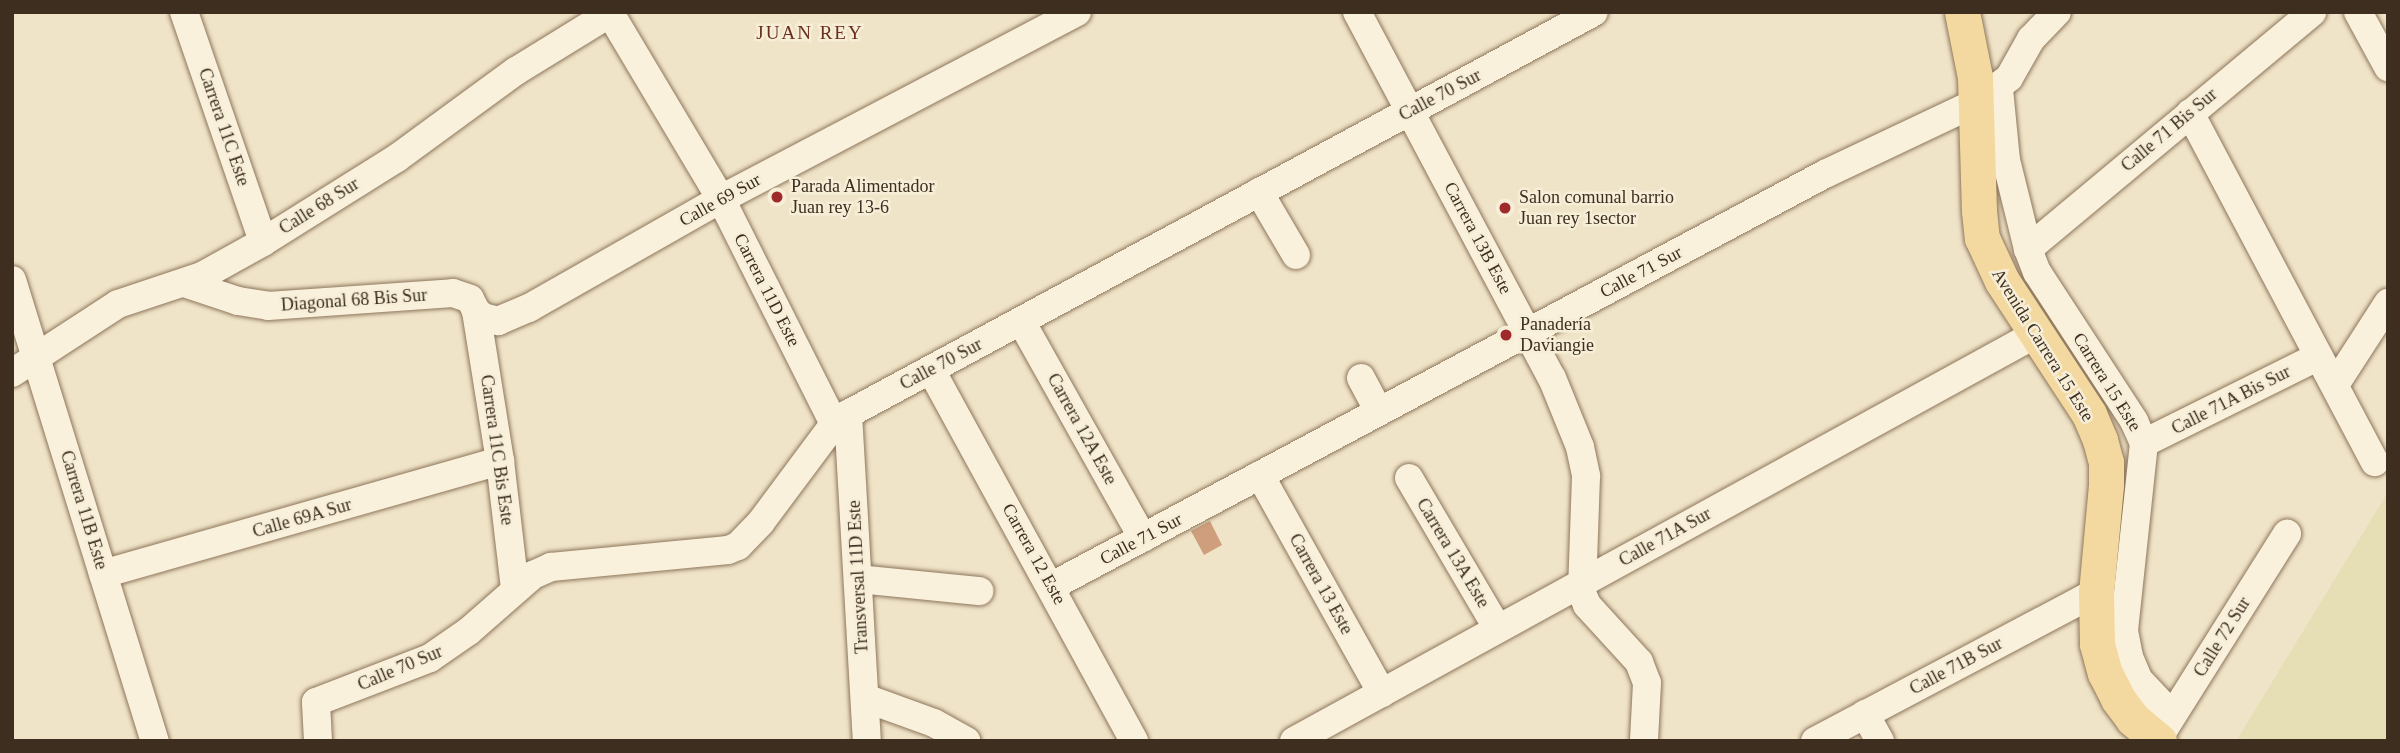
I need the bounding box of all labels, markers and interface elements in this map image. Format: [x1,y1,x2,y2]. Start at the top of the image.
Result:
district label: JUAN REY [757,22,863,44]
street label: Calle 70 Sur [1395,64,1485,126]
street label: Carrera 11C Este [194,65,254,189]
street label: Calle 71 Bis Sur [2117,84,2221,176]
street label: Calle 69 Sur [675,169,765,231]
street label: Calle 68 Sur [275,173,363,239]
place label: Parada Alimentador Juan rey 13-6 [791,176,935,218]
street label: Carrera 13B Este [1439,178,1517,298]
place label: Salon comunal barrio Juan rey 1sector [1519,187,1674,230]
marker: Parada Alimentador Juan rey 13-6 [769,189,785,205]
marker: Salon comunal barrio Juan rey 1sector [1497,200,1513,216]
street label: Carrera 11D Este [729,230,805,350]
street label: Calle 71 Sur [1596,241,1686,303]
street label: Avenida Carrera 15 Este [1987,265,2099,425]
street label: Diagonal 68 Bis Sur [280,284,428,316]
place label: Panadería Daviangie [1520,314,1594,356]
marker: Panadería Daviangie [1498,327,1514,343]
street label: Carrera 15 Este [2068,329,2146,435]
street label: Calle 70 Sur [896,333,986,395]
street label: Calle 71A Bis Sur [2168,361,2294,439]
street label: Carrera 12A Este [1042,369,1122,489]
street label: Carrera 11C Bis Este [476,373,518,527]
street label: Carrera 11B Este [56,448,112,572]
street label: Calle 69A Sur [250,493,354,543]
street label: Carrera 13A Este [1412,494,1494,612]
street label: Transversal 11D Este [843,500,873,654]
street label: Carrera 12 Este [997,500,1071,608]
street label: Calle 71A Sur [1615,503,1715,571]
street label: Calle 71 Sur [1096,508,1186,570]
street label: Carrera 13 Este [1284,530,1358,638]
street label: Calle 72 Sur [2189,593,2255,681]
street label: Calle 71B Sur [1906,633,2006,699]
street label: Calle 70 Sur [354,640,446,696]

